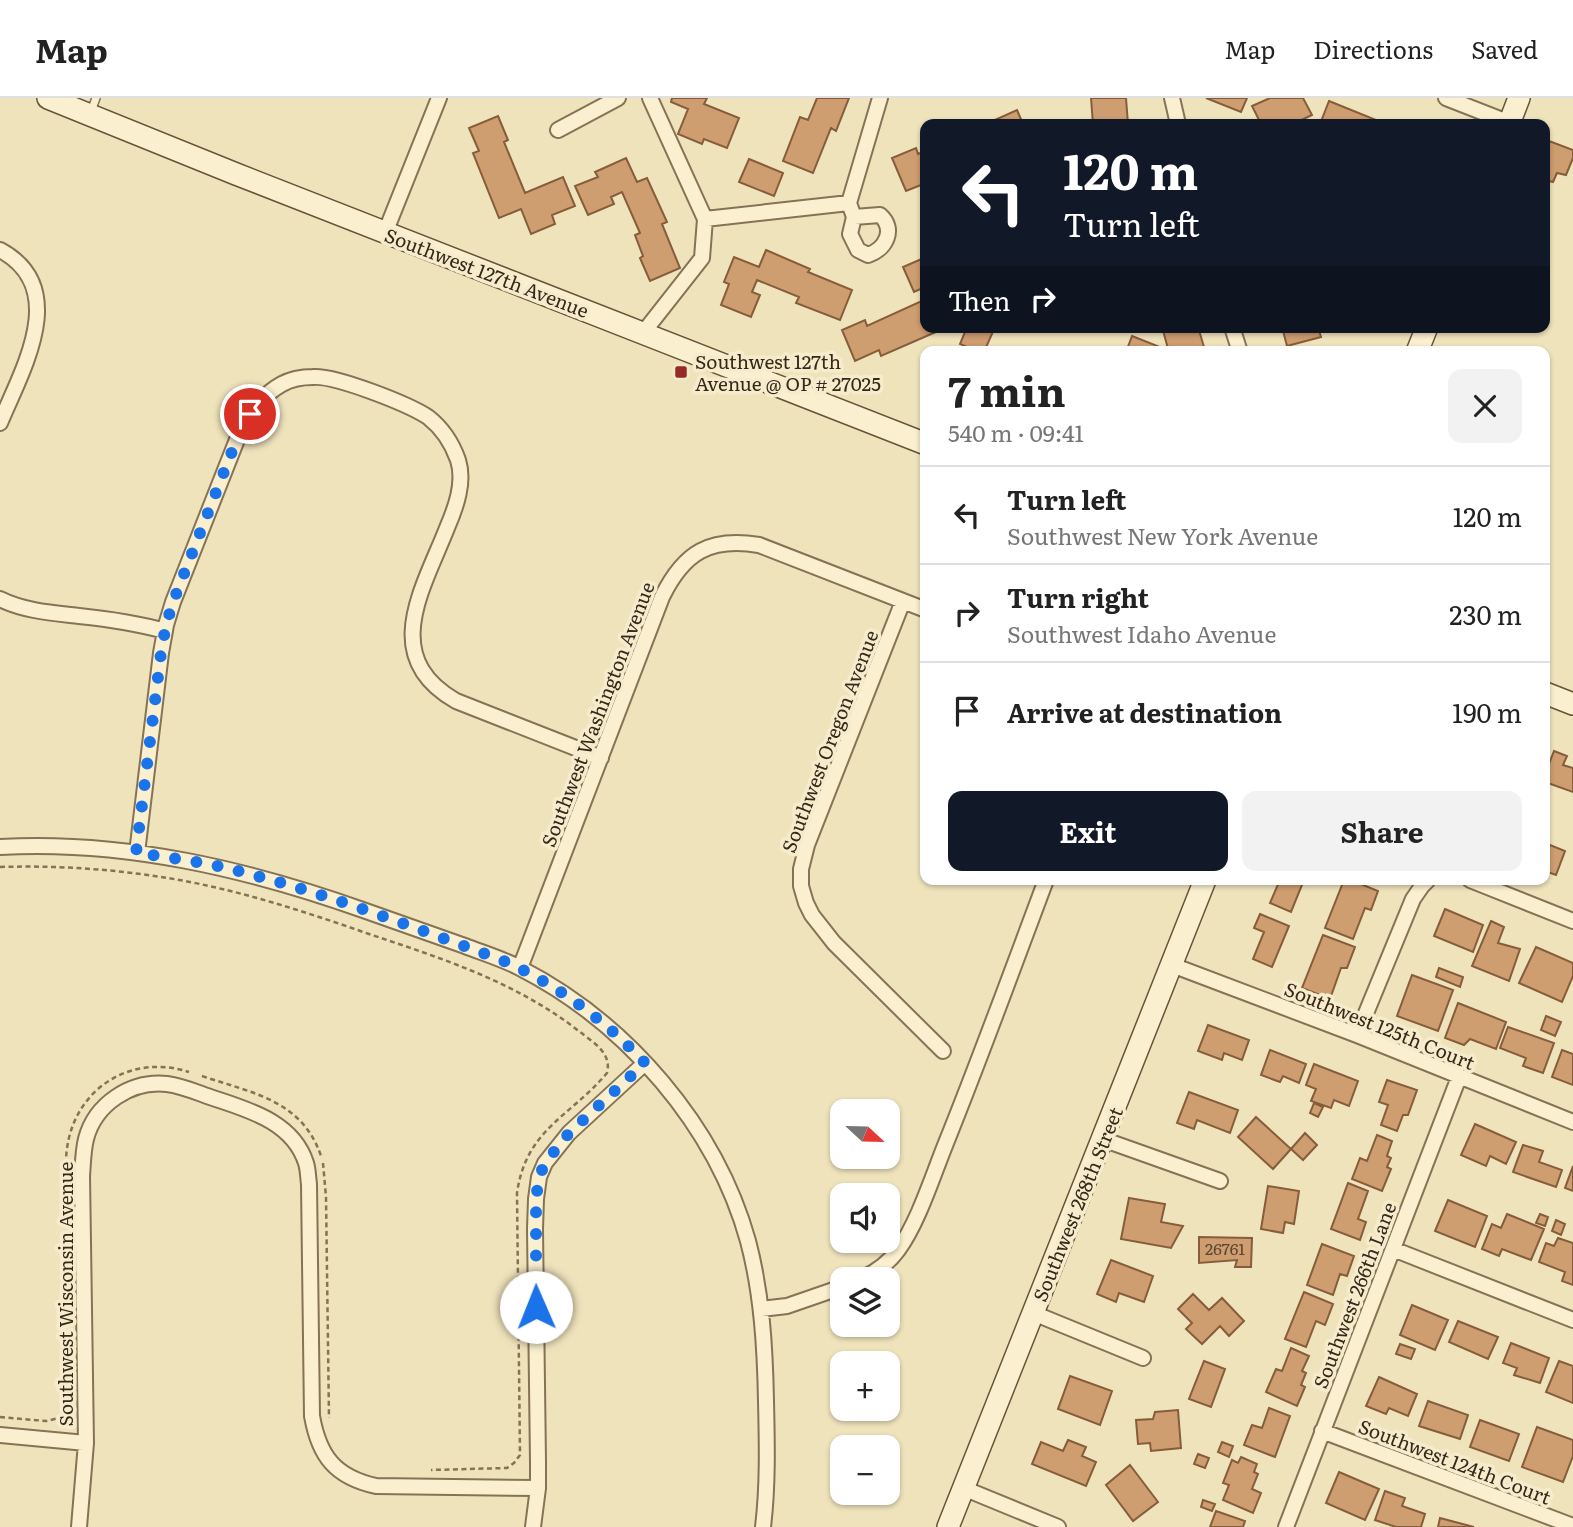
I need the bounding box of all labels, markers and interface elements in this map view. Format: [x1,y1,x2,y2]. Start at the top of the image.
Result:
text: Map [35,24,108,73]
text: Map [1224,31,1275,66]
text: Directions [1313,31,1433,66]
text: Saved [1471,31,1538,66]
text: 120 m [1063,132,1198,205]
icon: left [948,147,1039,238]
text: Turn left [1063,199,1200,247]
street label: Southwest 127th Avenue [381,220,593,324]
text: Then [948,280,1010,319]
icon: right [1024,280,1062,318]
place label: Southwest 127th Avenue @ OP # 27025 [695,347,881,397]
text: 7 min [948,358,1066,420]
marker: Southwest 127th Avenue @ OP # 27025 [673,364,689,380]
button: close [1448,369,1522,443]
pin [220,384,280,444]
icon: arrive [231,395,269,433]
text: 540 m · 09:41 [948,415,1084,449]
text: Turn left [1007,479,1126,518]
icon: left [948,496,986,534]
text: 120 m [1453,496,1522,535]
text: Southwest New York Avenue [1007,518,1318,552]
street label: Southwest Washington Avenue [533,577,661,851]
text: Turn right [1007,577,1149,616]
icon: right [948,594,986,632]
text: 230 m [1449,594,1522,633]
text: Southwest Idaho Avenue [1007,616,1276,650]
street label: Southwest Oregon Avenue [774,626,884,856]
icon: arrive [948,692,986,730]
text: Arrive at destination [1007,692,1282,731]
text: 190 m [1452,692,1522,731]
button: Exit [948,791,1228,871]
button: Share [1242,791,1522,871]
street label: Southwest 125th Court [1281,974,1480,1076]
north arrow [830,1099,900,1169]
map controls [830,1099,900,1505]
street label: Southwest 268th Street [1025,1102,1129,1306]
street label: Southwest Wisconsin Avenue [51,1161,79,1426]
button: sound [830,1183,900,1253]
street label: Southwest 266th Lane [1306,1198,1403,1392]
house number: 26761 [1205,1236,1245,1260]
button: layers [830,1267,900,1337]
position arrow [499,1270,573,1344]
button: + [830,1351,900,1421]
street label: Southwest 124th Court [1355,1411,1555,1511]
button: − [830,1435,900,1505]

